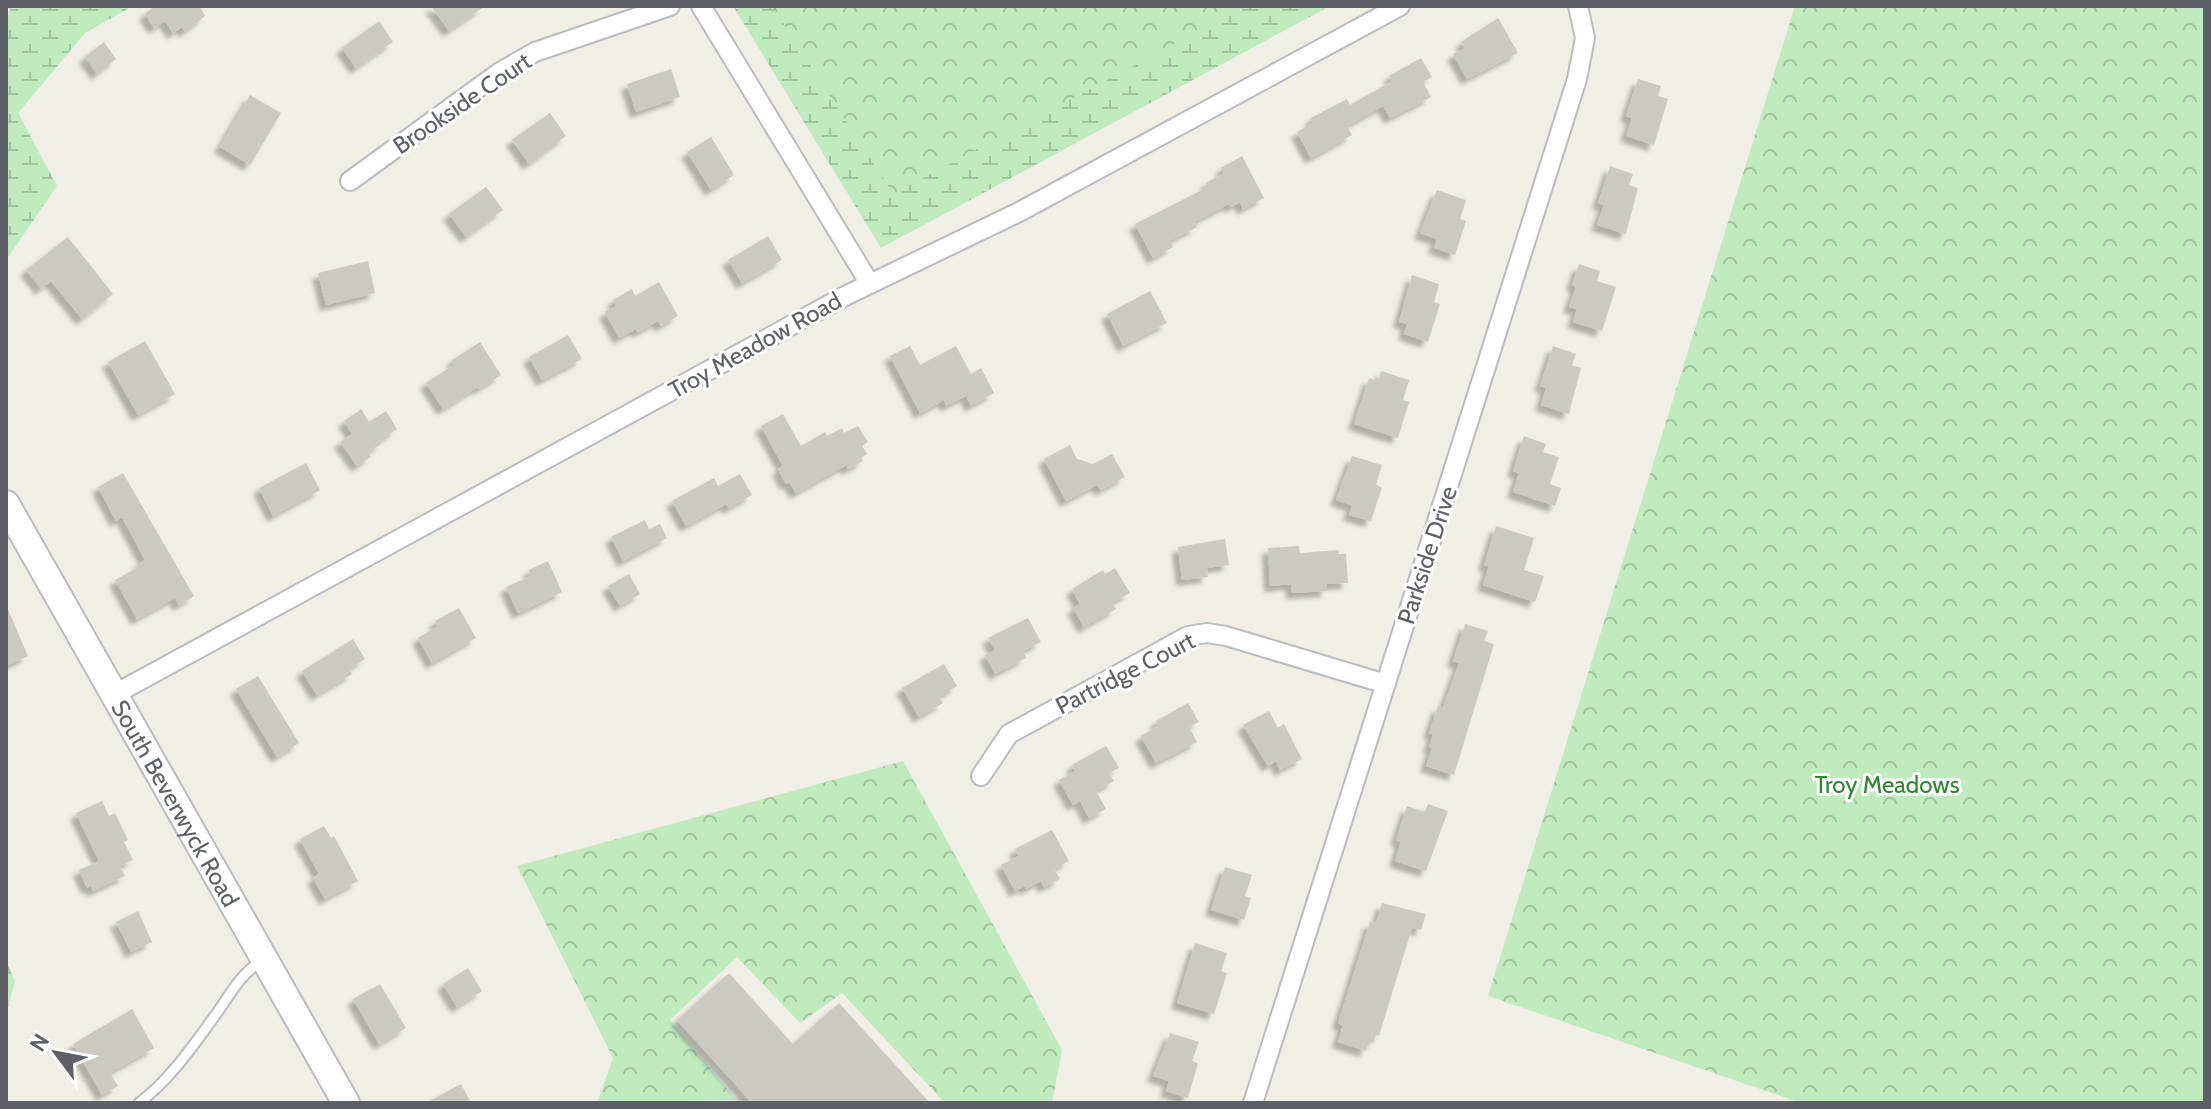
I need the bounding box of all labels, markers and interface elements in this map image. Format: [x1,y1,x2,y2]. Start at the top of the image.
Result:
street label: Brookside Court [387,46,537,160]
street label: Troy Meadow Road [664,286,846,404]
street label: Parkside Drive [1391,482,1463,628]
street label: Partridge Court [1051,626,1199,720]
street label: South Beverwyck Road [106,695,246,912]
park label: Troy Meadows [1814,770,1960,799]
north arrow [16,1013,96,1093]
text: N [24,1029,55,1056]

